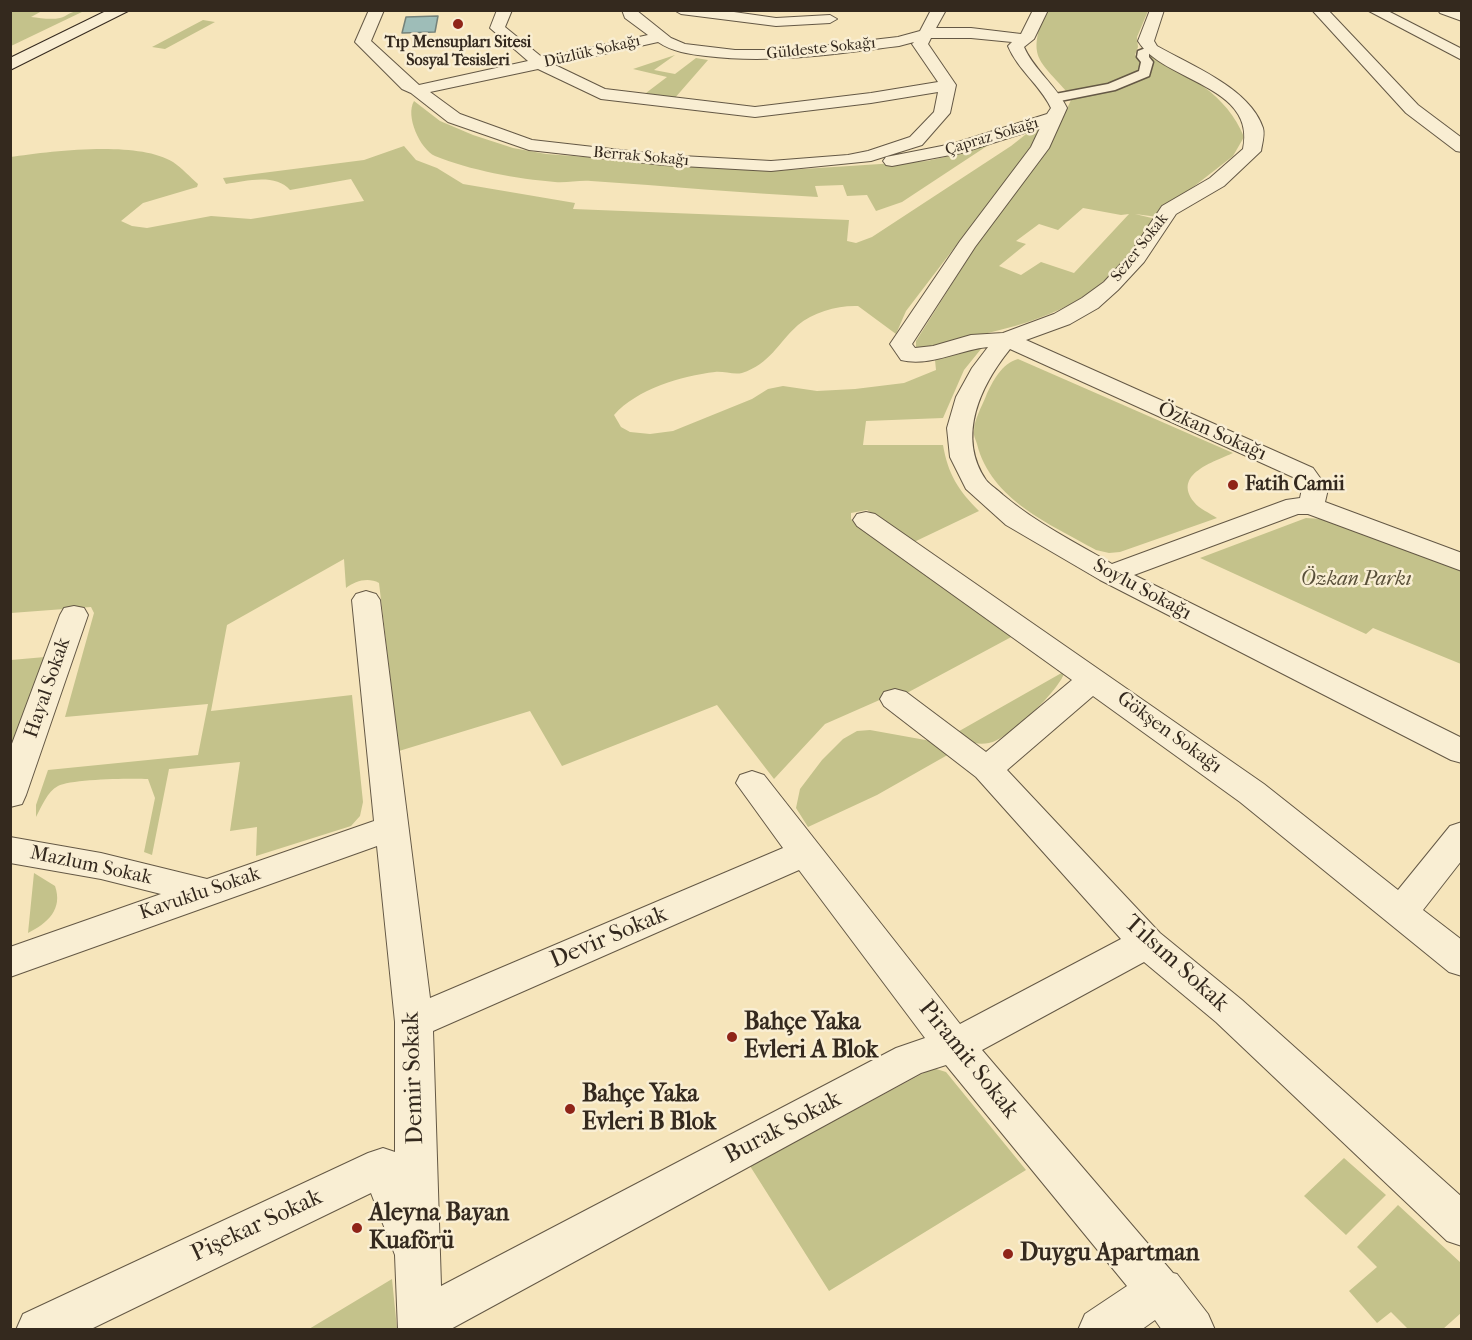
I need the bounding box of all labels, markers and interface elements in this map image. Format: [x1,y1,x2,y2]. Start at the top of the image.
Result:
marker: Tıp Mensupları Sitesi Sosyal Tesisleri [451,17,465,31]
street label: Düzlük Sokağı [542,32,642,72]
place label: Tıp Mensupları Sitesi Sosyal Tesisleri [385,33,531,71]
street label: Güldeste Sokağı [766,34,876,64]
street label: Çapraz Sokağı [943,114,1041,160]
street label: Berrak Sokağı [592,143,690,171]
street label: Sezer Sokak [1107,210,1173,286]
street label: Özkan Sokağı [1154,397,1270,467]
place label: Fatih Camii [1245,473,1345,497]
marker: Fatih Camii [1226,478,1240,492]
street label: Soylu Sokağı [1089,554,1195,626]
park label: Özkan Parkı [1301,568,1411,592]
street label: Hayal Sokak [20,635,76,741]
street label: Gökşen Sokağı [1112,687,1226,779]
street label: Mazlum Sokak [28,841,154,891]
street label: Kavuklu Sokak [136,862,264,926]
street label: Devir Sokak [546,900,672,976]
street label: Tılsım Sokak [1118,909,1234,1019]
street label: Piramit Sokak [912,995,1024,1125]
place label: Bahçe Yaka Evleri A Blok [744,1009,878,1065]
street label: Demir Sokak [397,1011,431,1145]
marker: Bahçe Yaka Evleri A Blok [725,1030,739,1044]
place label: Bahçe Yaka Evleri B Blok [582,1081,716,1137]
street label: Burak Sokak [720,1085,846,1171]
marker: Bahçe Yaka Evleri B Blok [563,1102,577,1116]
street label: Pişekar Sokak [187,1183,327,1269]
place label: Aleyna Bayan Kuaförü [369,1200,509,1256]
marker: Aleyna Bayan Kuaförü [350,1221,364,1235]
place label: Duygu Apartman [1020,1240,1200,1268]
marker: Duygu Apartman [1001,1247,1015,1261]

